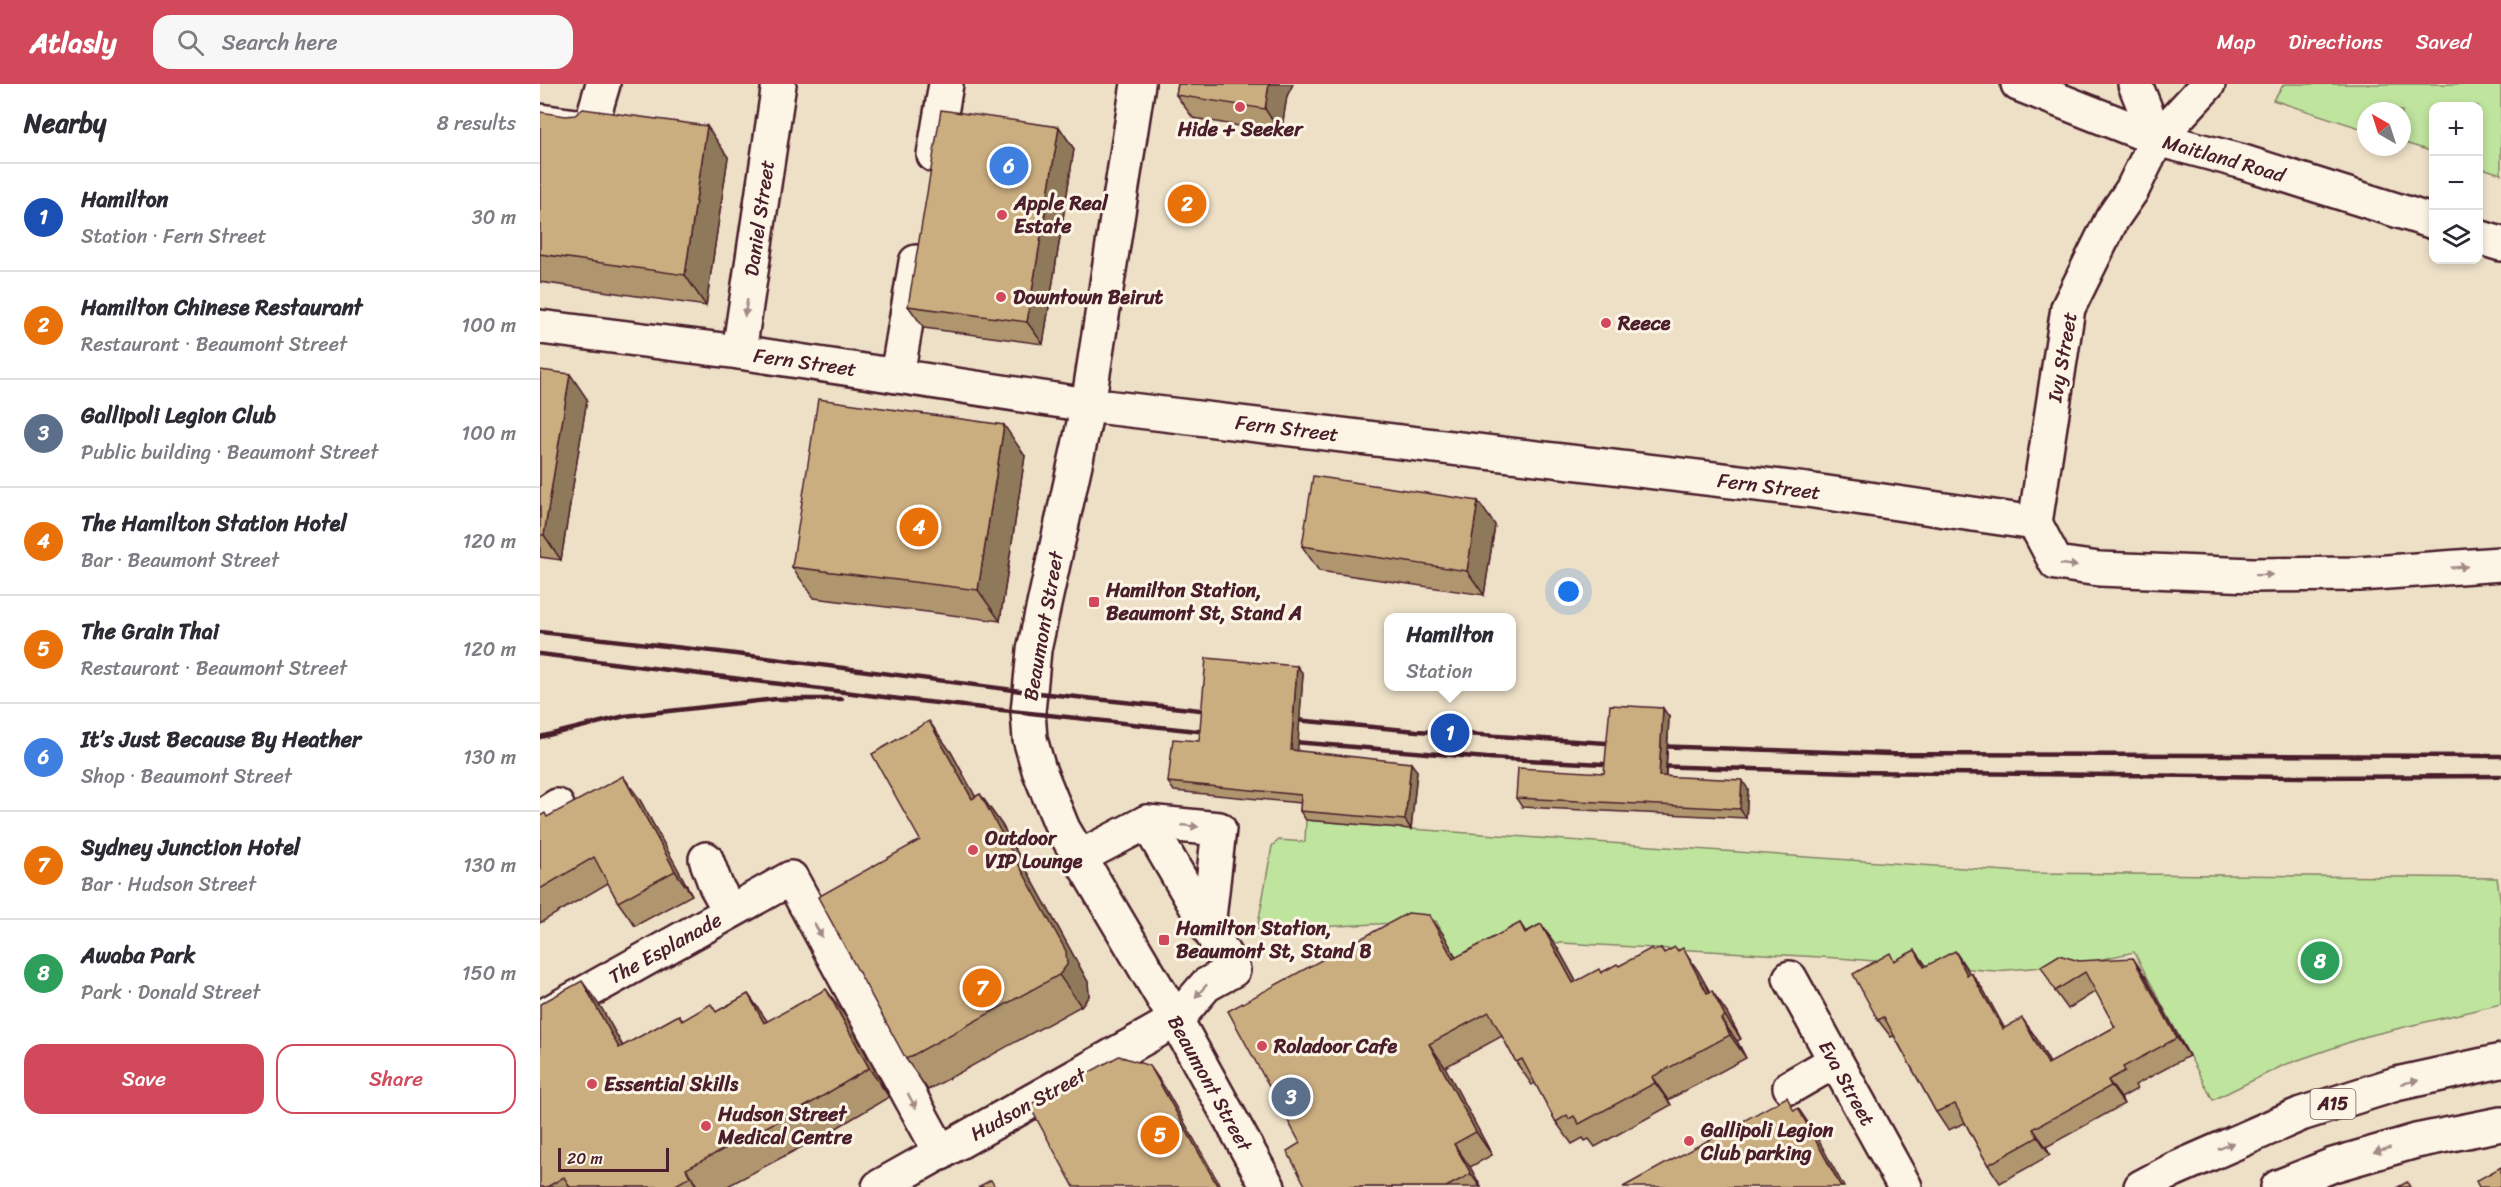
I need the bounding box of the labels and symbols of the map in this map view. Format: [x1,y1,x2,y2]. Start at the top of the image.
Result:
marker: Hide + Seeker [1233,100,1247,114]
north arrow [2357,102,2411,156]
place label: Hide + Seeker [1177,112,1304,147]
street label: Maitland Road [2159,124,2291,193]
pin: 6 [990,144,1028,188]
street label: Daniel Street [734,157,785,278]
pin: 2 [1168,182,1206,226]
place label: Apple Real Estate [1013,186,1109,244]
marker: Apple Real Estate [995,208,1009,222]
place label: Downtown Beirut [1013,280,1163,315]
marker: Downtown Beirut [994,290,1008,304]
one-way arrow [741,299,750,318]
place label: Reece [1617,306,1671,341]
street label: Ivy Street [2037,309,2088,406]
marker: Reece [1599,316,1613,330]
street label: Fern Street [751,338,859,387]
street label: Fern Street [1233,405,1341,452]
street label: Fern Street [1715,463,1823,510]
pin: 4 [900,504,938,550]
street label: Beaumont Street [1013,548,1074,704]
one-way arrow [2060,560,2079,569]
one-way arrow [2449,562,2468,571]
one-way arrow [2254,570,2273,580]
place label: Hamilton Station, Beaumont St, Stand A [1105,573,1302,631]
your location [1554,577,1583,606]
marker: Hamilton Station, Beaumont St, Stand A [1087,595,1101,609]
pin: 1 [1430,710,1470,756]
place label: Outdoor VIP Lounge [985,821,1083,879]
one-way arrow [1181,821,1200,831]
marker: Outdoor VIP Lounge [966,843,980,857]
street label: The Esplanade [602,903,729,994]
place label: Hamilton Station, Beaumont St, Stand B [1175,911,1372,969]
one-way arrow [813,922,823,939]
marker: Hamilton Station, Beaumont St, Stand B [1157,933,1171,947]
pin: 8 [2300,938,2340,984]
pin: 7 [962,966,1002,1010]
one-way arrow [1195,983,1208,998]
street label: Beaumont Street [1158,1009,1262,1159]
place label: Roladoor Cafe [1273,1029,1397,1064]
street label: Eva Street [1809,1034,1885,1133]
marker: Roladoor Cafe [1255,1039,1269,1053]
street label: Hudson Street [964,1058,1094,1151]
place label: Essential Skills [604,1067,739,1102]
pin: 3 [1272,1074,1311,1120]
one-way arrow [2400,1076,2419,1086]
marker: Essential Skills [585,1077,599,1091]
road number: A15 [2310,1089,2356,1119]
one-way arrow [907,1093,917,1110]
place label: Hudson Street Medical Centre [717,1097,853,1155]
pin: 5 [1140,1112,1180,1158]
place label: Gallipoli Legion Club parking [1700,1113,1834,1171]
marker: Hudson Street Medical Centre [699,1119,713,1133]
marker: Gallipoli Legion Club parking [1682,1134,1696,1148]
one-way arrow [2218,1141,2236,1151]
scale bar [558,1145,669,1172]
one-way arrow [2373,1146,2392,1156]

